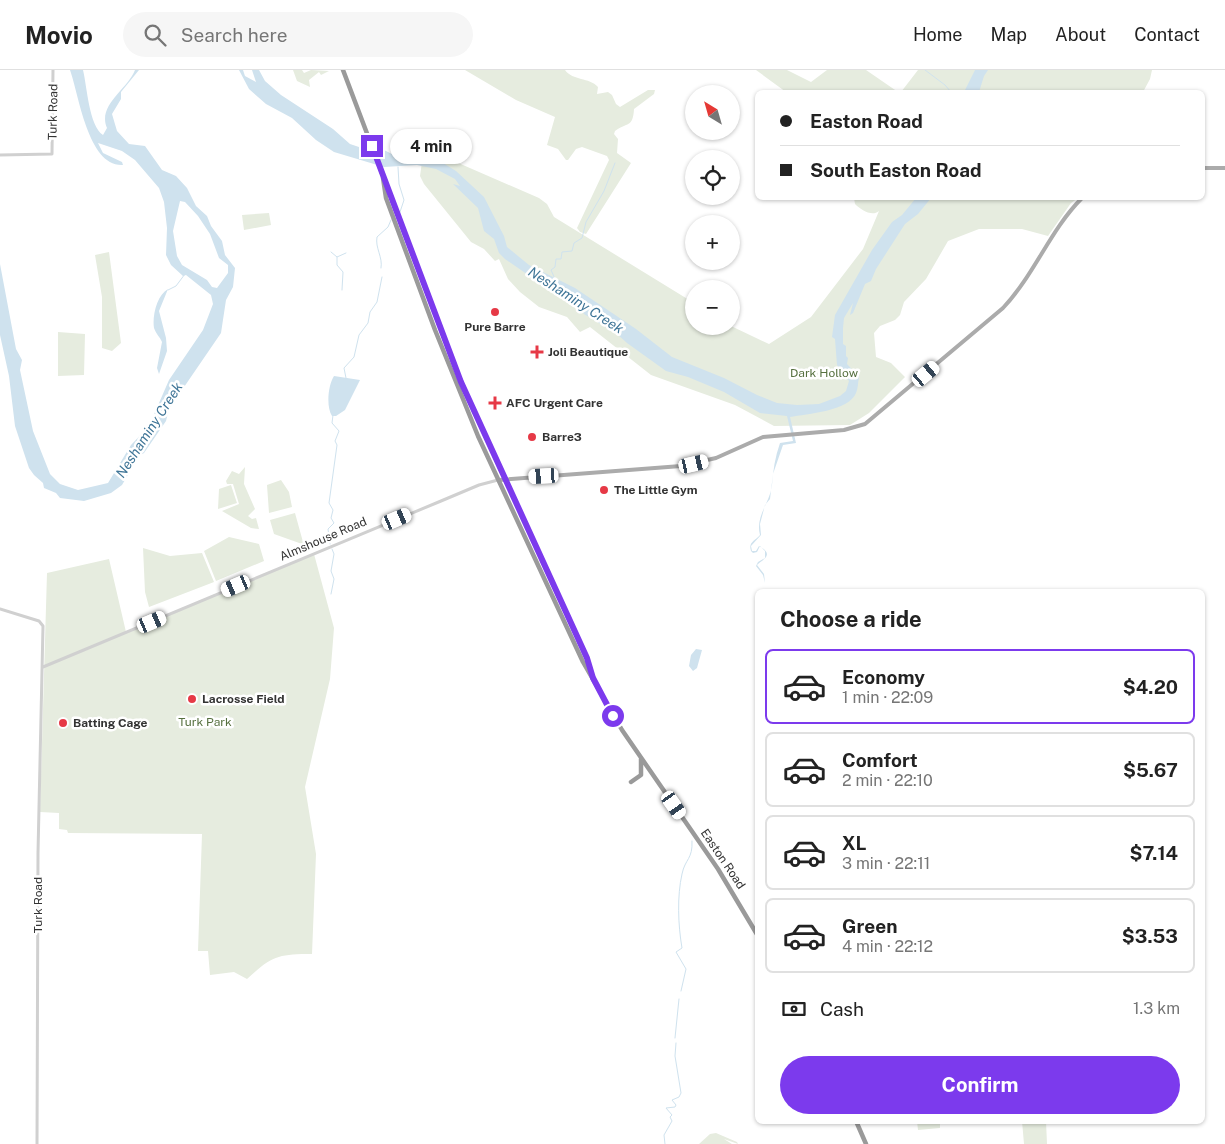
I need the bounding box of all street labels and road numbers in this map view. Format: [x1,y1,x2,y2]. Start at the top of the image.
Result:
street label: Turk Road [46,84,60,140]
street label: Almshouse Road [277,514,369,564]
street label: Easton Road [698,826,748,892]
street label: Turk Road [31,877,45,933]

